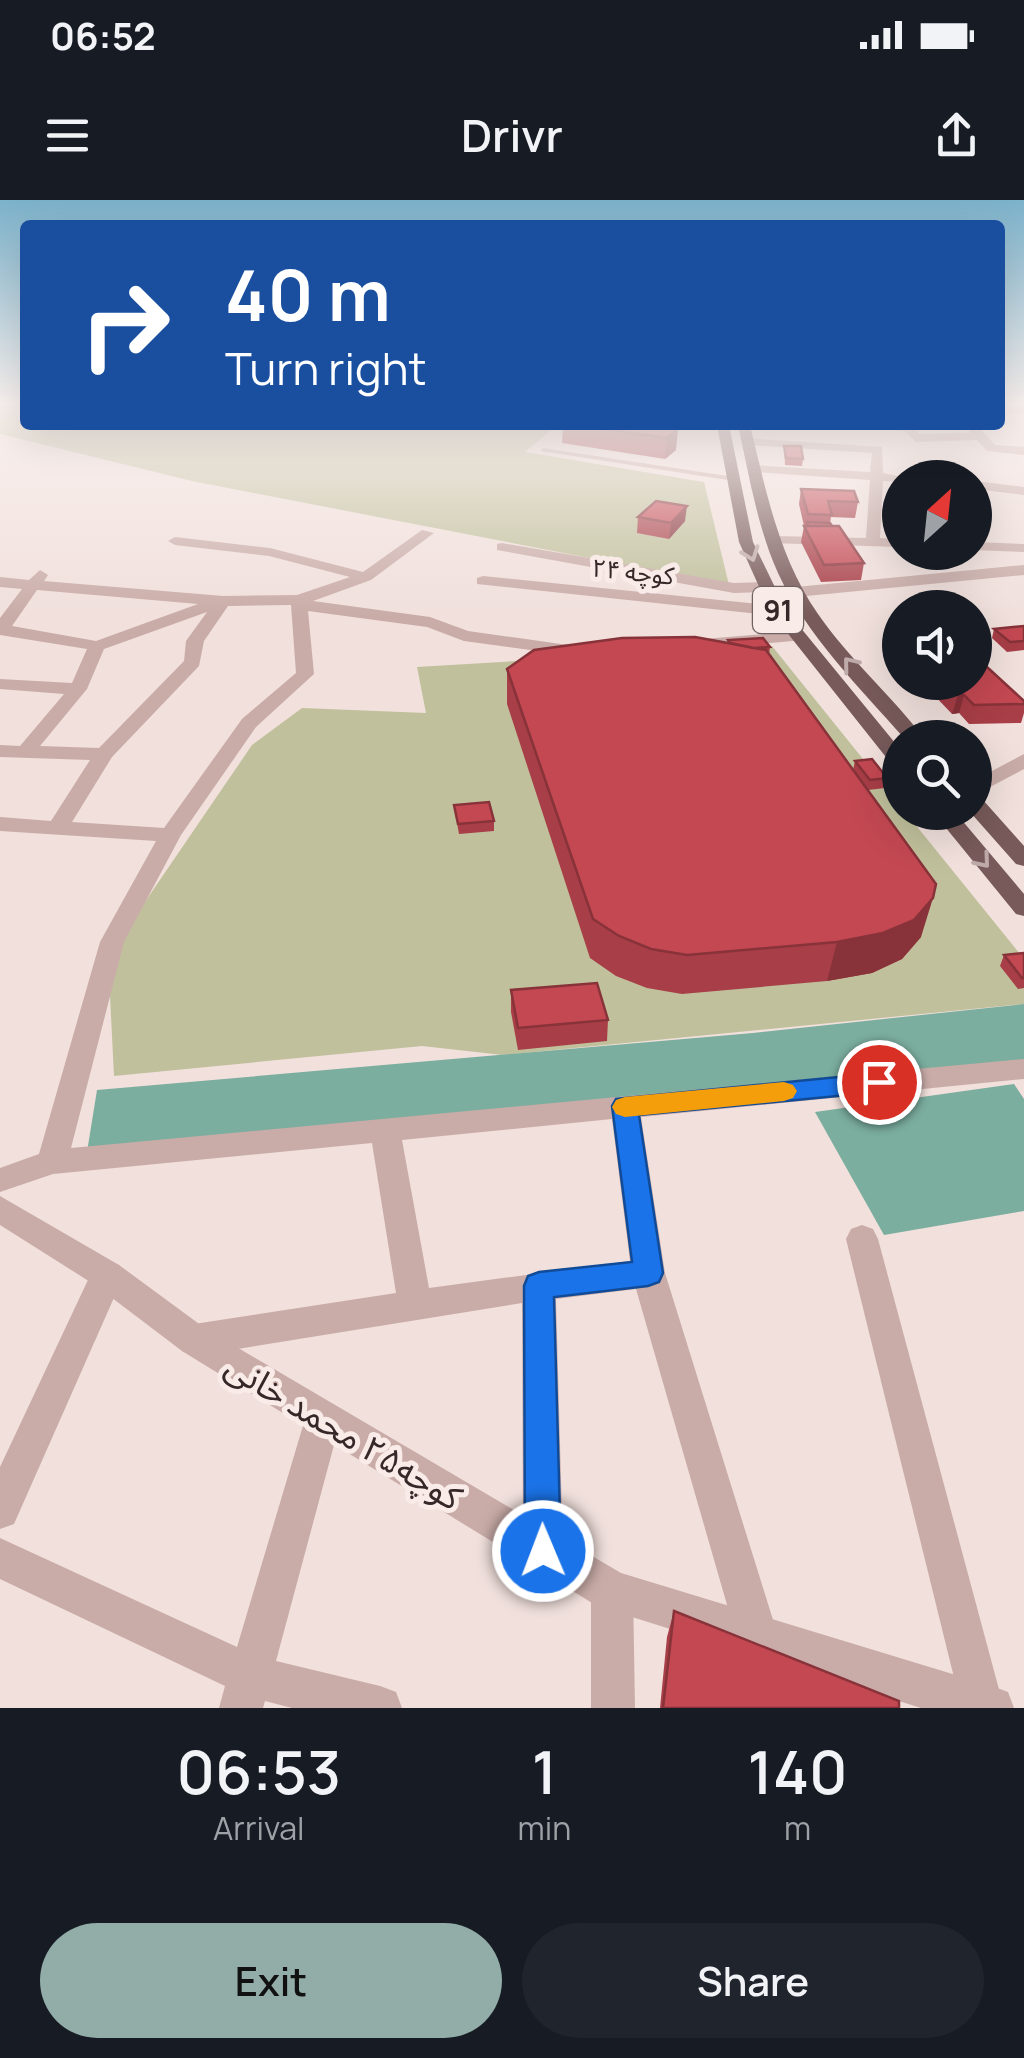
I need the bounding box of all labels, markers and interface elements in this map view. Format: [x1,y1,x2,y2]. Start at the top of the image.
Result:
text: 06:52 [50,9,156,61]
text: Drivr [461,104,563,166]
icon: menu [40,108,95,163]
icon: share [929,108,984,163]
text: 40 m [225,246,391,342]
icon: right [60,260,190,390]
text: Turn right [225,337,426,399]
north arrow [882,460,992,570]
map controls [882,460,992,830]
one-way arrow [739,545,760,562]
street label: کوچه ۲۴ [590,549,677,593]
road number: 91 [753,587,803,633]
button: sound [882,590,992,700]
one-way arrow [844,658,862,676]
button: search [882,720,992,830]
one-way arrow [972,849,990,867]
pin [837,1040,922,1125]
icon: arrive [852,1055,907,1110]
street label: کوچه۲۵ محمد خانی [217,1341,472,1521]
position arrow [491,1499,595,1603]
text: 06:53 [176,1730,341,1812]
text: 1 [532,1730,557,1812]
text: 140 [748,1730,848,1812]
text: Arrival [213,1806,304,1850]
text: min [518,1806,571,1850]
text: m [784,1806,811,1850]
button: Exit [40,1923,502,2038]
button: Share [522,1923,984,2038]

